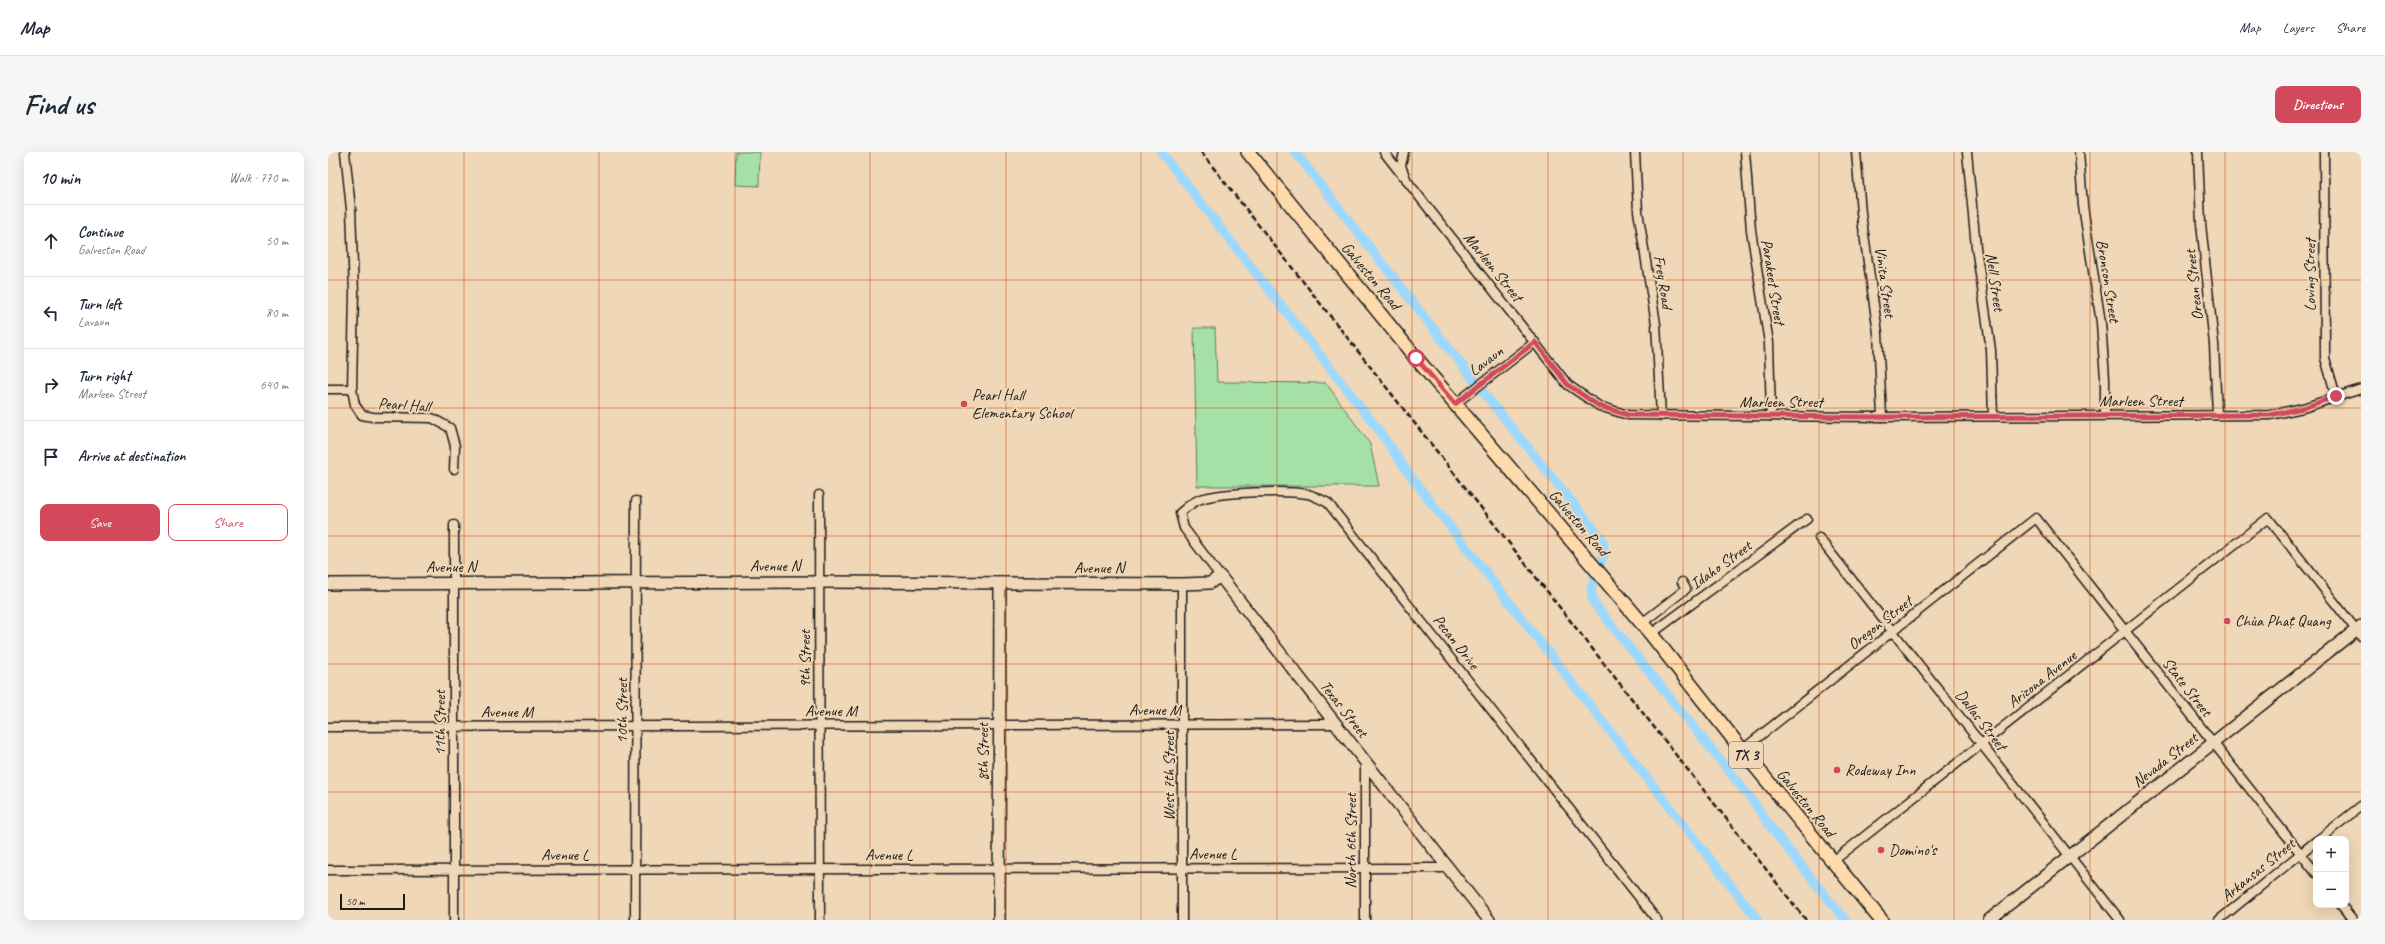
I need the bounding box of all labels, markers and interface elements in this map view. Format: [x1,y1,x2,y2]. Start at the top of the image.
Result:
text: Map [20,16,50,40]
text: Map [2239,19,2261,36]
text: Layers [2283,19,2314,36]
text: Share [2336,19,2365,36]
button: Directions [2275,86,2361,123]
text: Find us [24,87,94,122]
text: 10 min [40,168,80,189]
text: Walk · 770 m [229,170,288,186]
text: Continue [78,223,123,242]
street label: Marleen Street [1459,228,1529,308]
icon: ahead [40,230,62,252]
text: 50 m [266,233,288,249]
street label: Loving Street [2300,236,2320,311]
street label: Galveston Road [1337,238,1407,316]
street label: Parakeet Street [1756,238,1790,329]
street label: Bronson Street [2092,238,2125,326]
text: Galveston Road [78,242,145,258]
street label: Vinita Street [1870,245,1900,320]
street label: Orean Street [2180,247,2208,321]
street label: Nell Street [1981,251,2009,314]
street label: Frey Road [1649,254,1678,313]
text: Turn left [78,295,121,314]
icon: left [40,302,62,324]
text: 80 m [266,305,288,321]
text: Lavaun [78,314,109,330]
street label: Lavaun [1465,341,1508,381]
route start [1407,349,1425,367]
text: Turn right [78,367,131,386]
icon: right [40,374,62,396]
text: 640 m [260,377,288,393]
place label: Pearl Hall Elementary School [972,385,1075,423]
text: Marleen Street [78,386,146,402]
route end [2327,387,2345,405]
street label: Marleen Street [2099,391,2185,411]
street label: Marleen Street [1739,392,1825,412]
street label: Pearl Hall [377,393,434,417]
marker: Pearl Hall Elementary School [959,399,969,409]
icon: arrive [40,446,62,468]
text: Arrive at destination [78,447,185,466]
street label: Galveston Road [1544,485,1615,563]
button: Save [40,504,160,541]
button: Share [168,504,288,541]
street label: Idaho Street [1686,535,1757,594]
street label: Avenue N [750,556,803,576]
street label: Avenue N [426,557,479,577]
street label: Avenue N [1074,558,1127,578]
street label: Oregon Street [1844,590,1918,654]
street label: Pecan Drive [1428,611,1485,675]
place label: Chùa Phật Quang [2235,611,2332,631]
marker: Chùa Phật Quang [2222,616,2232,626]
street label: 9th Street [795,628,815,688]
street label: Arizona Avenue [2004,645,2082,712]
street label: State Street [2158,654,2217,722]
street label: 10th Street [612,677,632,744]
street label: Texas Street [1316,677,1374,743]
street label: Dallas Street [1951,685,2013,757]
street label: 11th Street [430,689,450,756]
street label: Avenue M [1129,700,1183,720]
street label: Avenue M [805,701,859,721]
street label: Avenue M [481,702,535,722]
street label: 8th Street [973,721,993,781]
street label: Nevada Street [2128,727,2203,792]
street label: West 7th Street [1159,729,1179,821]
road number: TX 3 [1729,742,1763,768]
place label: Rodeway Inn [1845,760,1916,780]
street label: Galveston Road [1772,765,1841,843]
marker: Rodeway Inn [1832,765,1842,775]
street label: North 6th Street [1341,792,1361,889]
street label: Arkansas Street [2217,833,2300,906]
map controls [2313,836,2349,908]
button: + [2313,836,2349,872]
place label: Domino's [1889,840,1938,860]
street label: Avenue L [1189,844,1238,864]
street label: Avenue L [541,845,590,865]
street label: Avenue L [865,845,914,865]
marker: Domino's [1876,845,1886,855]
button: − [2313,872,2349,908]
scale bar [340,892,405,911]
text: 50 m [346,894,365,908]

